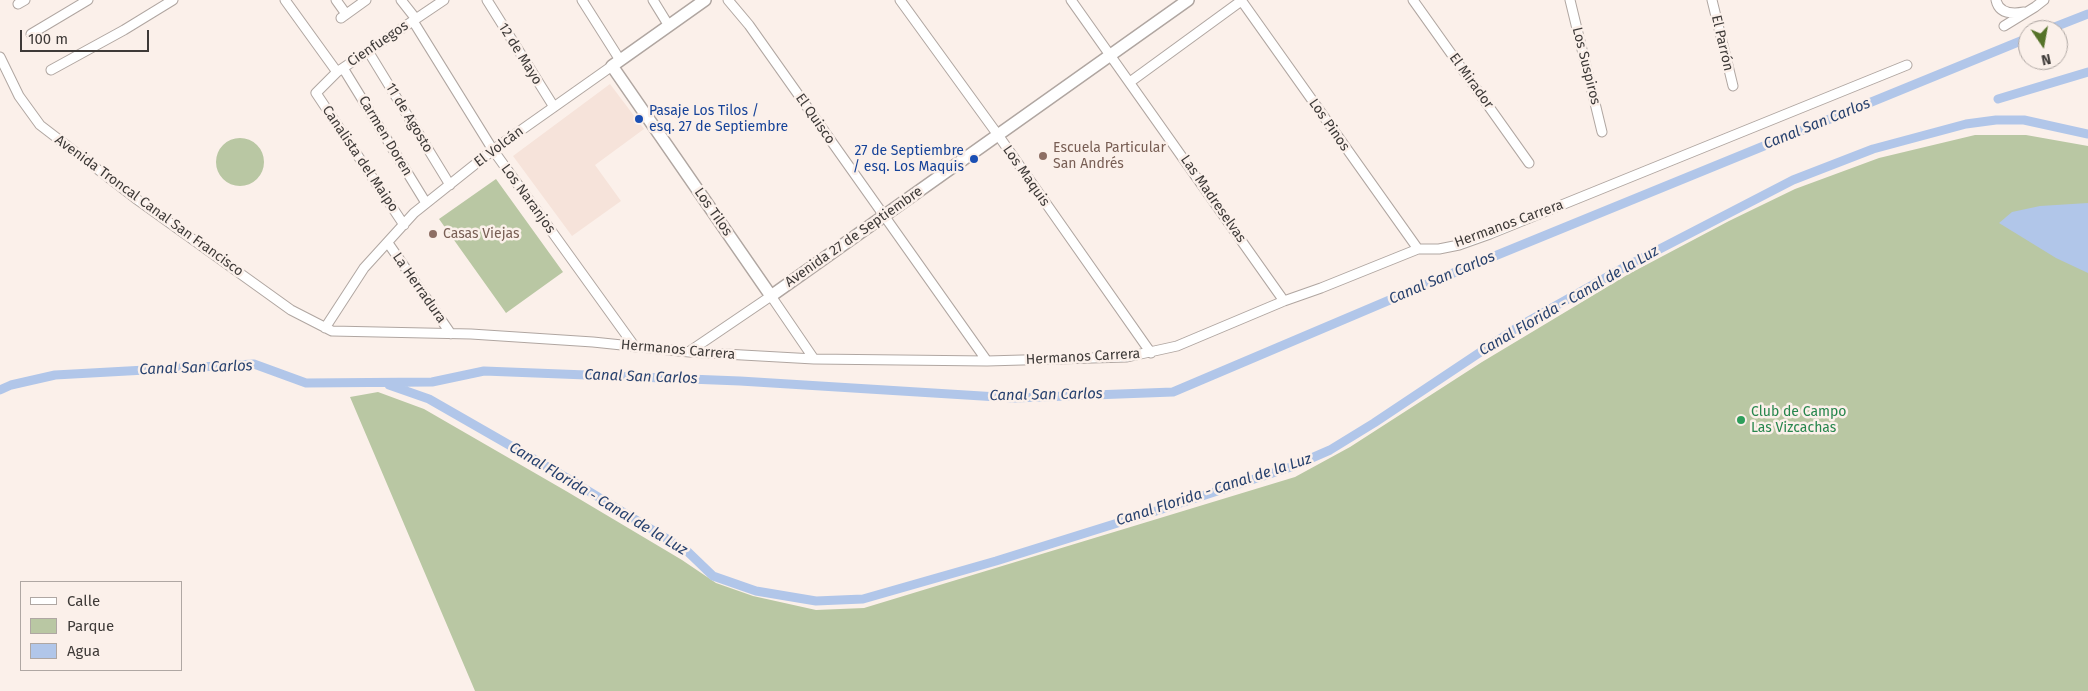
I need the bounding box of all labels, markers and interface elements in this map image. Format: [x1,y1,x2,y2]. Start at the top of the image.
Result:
street label: El Parrón [1707,13,1737,73]
street label: Cienfuegos [344,18,412,70]
scale bar [22,20,151,52]
street label: 12 de Mayo [494,20,546,88]
north arrow [2018,20,2068,70]
street label: Los Suspiros [1568,25,1604,107]
text: 100 m [28,30,68,48]
street label: El Mirador [1445,50,1497,112]
text: N [2040,50,2052,68]
street label: 11 de Agosto [382,80,436,156]
street label: El Quisco [791,90,839,148]
street label: Carmen Doren [355,93,415,179]
water label: Canal San Carlos [1761,94,1873,154]
street label: Los Pinos [1305,96,1353,154]
street label: Canalista del Maipo [318,103,402,215]
place label: Pasaje Los Tilos / esq. 27 de Septiembre [649,103,788,136]
marker: Pasaje Los Tilos / esq. 27 de Septiembre [633,113,645,125]
street label: El Volcán [471,123,527,171]
street label: Avenida Troncal Canal San Francisco [51,132,247,280]
place label: Escuela Particular San Andrés [1053,140,1166,172]
street label: Los Maquis [999,142,1053,210]
place label: 27 de Septiembre / esq. Los Maquis [853,143,964,176]
marker: Escuela Particular San Andrés [1037,150,1049,162]
street label: Las Madreselvas [1177,152,1249,246]
marker: 27 de Septiembre / esq. Los Maquis [968,153,980,165]
street label: Los Naranjos [497,161,559,237]
street label: Avenida 27 de Septiembre [782,183,926,291]
street label: Los Tilos [690,185,736,239]
street label: Hermanos Carrera [1452,196,1566,252]
place label: Casas Viejas [443,226,520,242]
marker: Casas Viejas [427,228,439,240]
water label: Canal Florida - Canal de la Luz [1476,242,1662,360]
water label: Canal San Carlos [1386,248,1498,308]
street label: La Herradura [389,249,449,327]
street label: Hermanos Carrera [620,337,736,363]
street label: Hermanos Carrera [1025,346,1141,368]
water label: Canal San Carlos [139,357,253,379]
water label: Canal San Carlos [584,366,698,388]
water label: Canal San Carlos [989,385,1103,405]
place label: Club de Campo Las Vizcachas [1751,404,1846,437]
marker: Club de Campo Las Vizcachas [1735,414,1747,426]
water label: Canal Florida - Canal de la Luz [506,439,690,559]
water label: Canal Florida - Canal de la Luz [1114,450,1314,530]
legend [20,581,182,671]
text: Calle [67,592,100,610]
text: Parque [67,617,114,635]
text: Agua [67,642,100,660]

